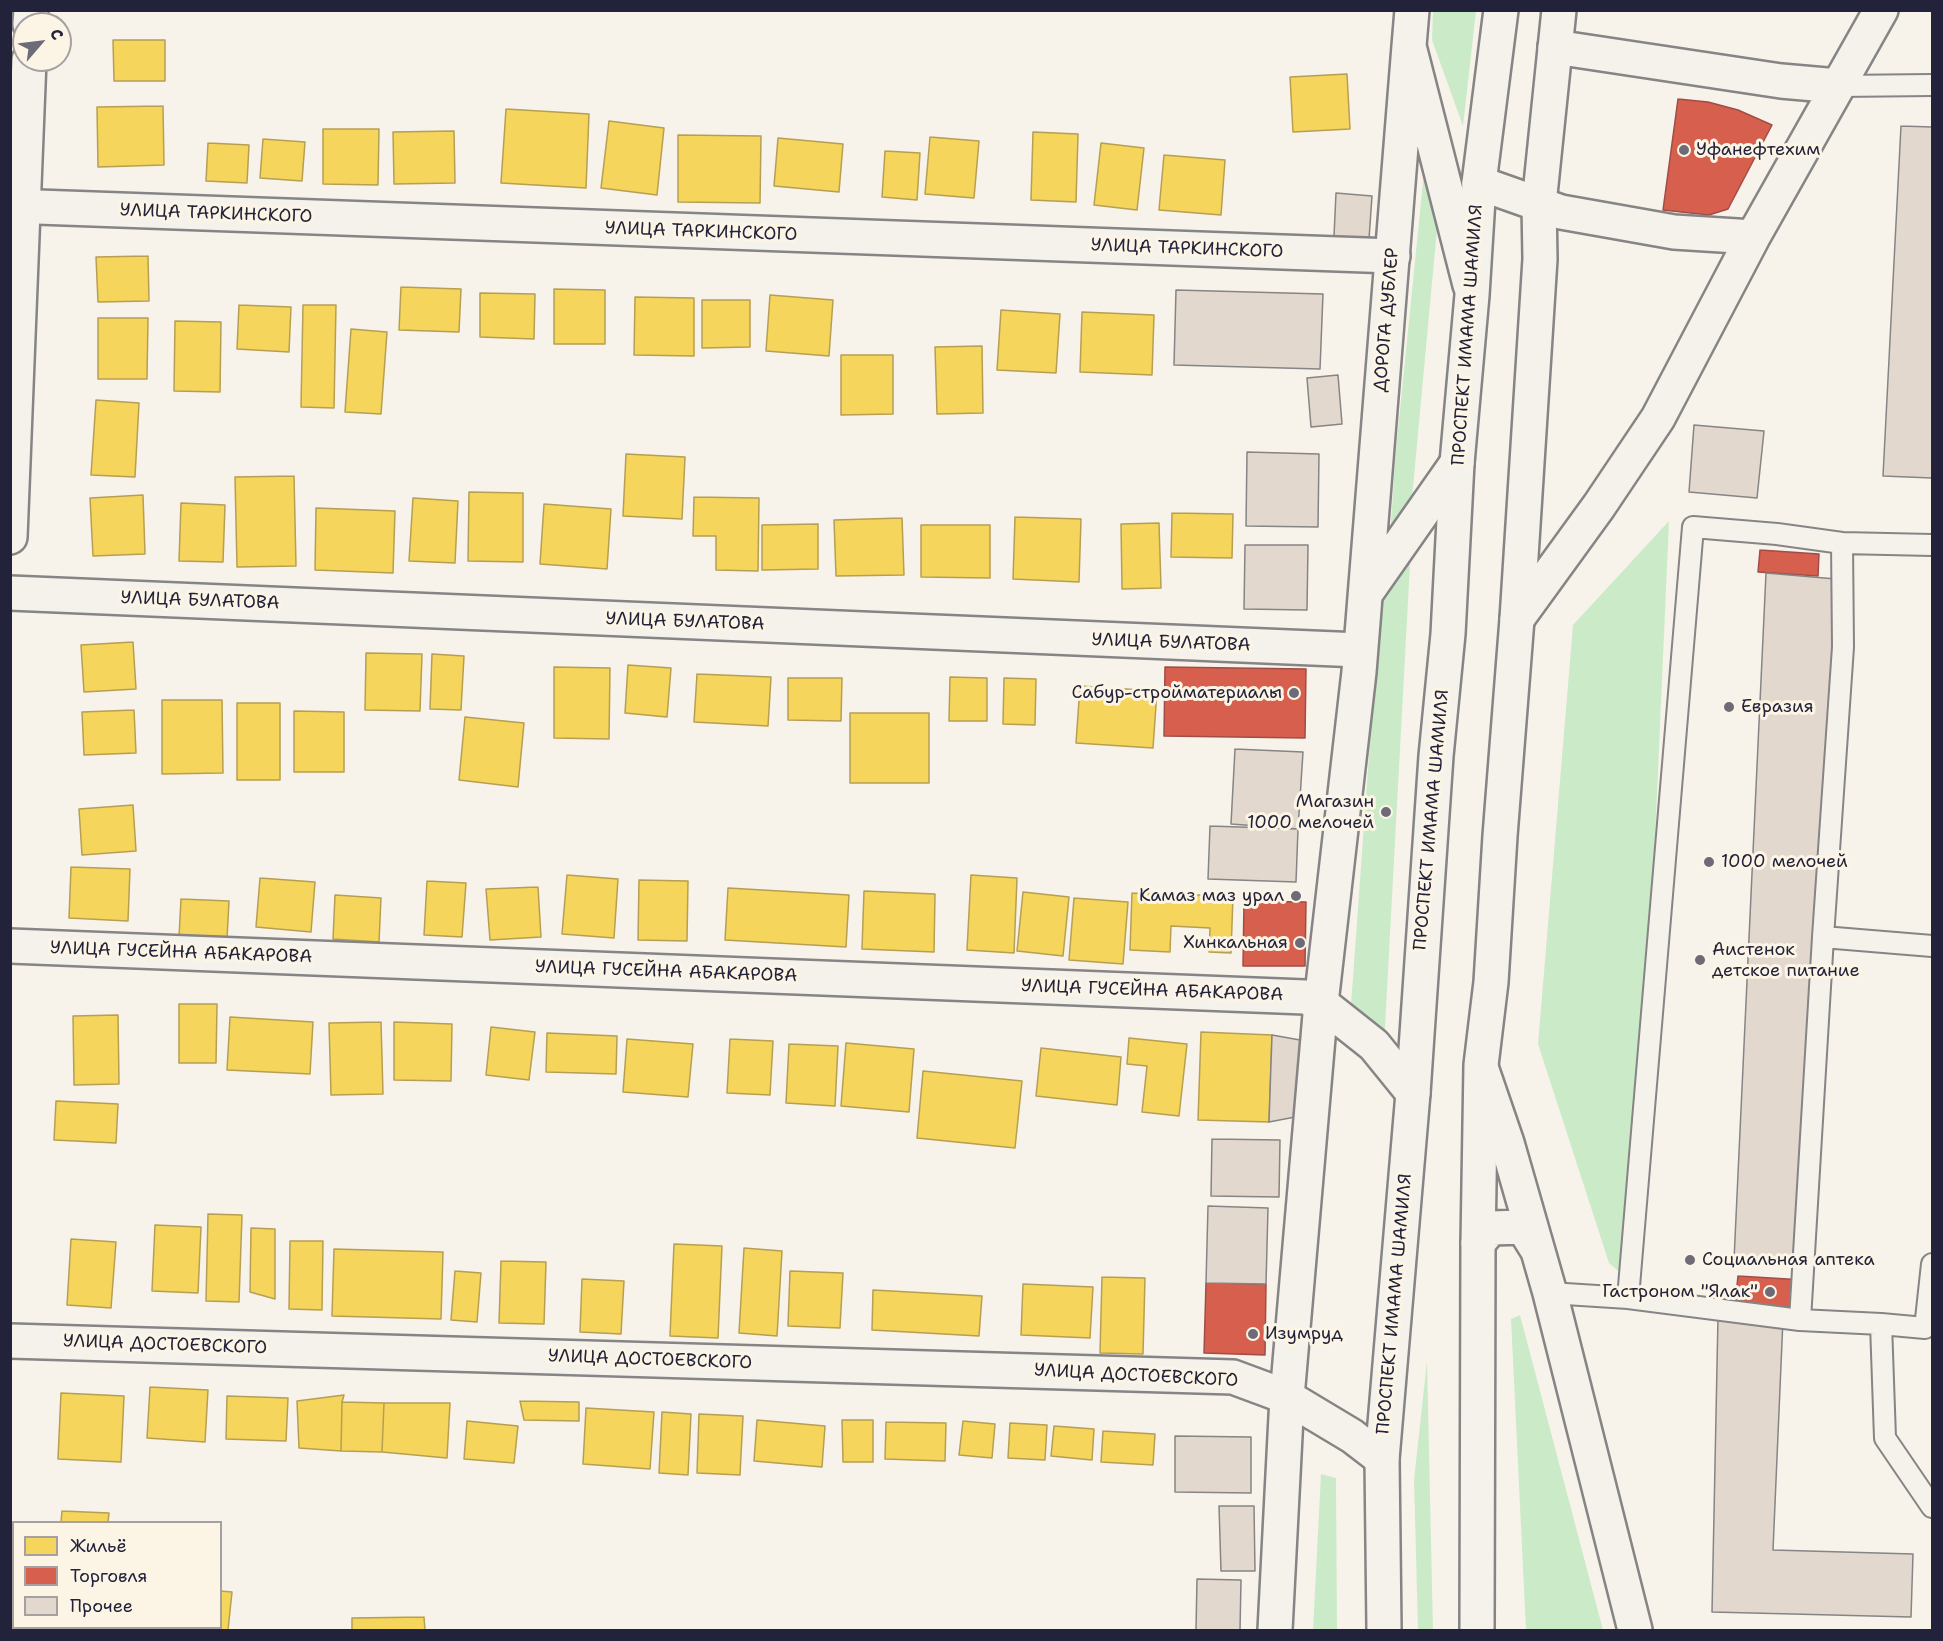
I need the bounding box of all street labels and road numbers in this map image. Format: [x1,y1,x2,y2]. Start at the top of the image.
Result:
street label: УЛИЦА ТАРКИНСКОГО [119,200,313,228]
street label: ПРОСПЕКТ ИМАМА ШАМИЛЯ [1448,204,1488,466]
street label: УЛИЦА ТАРКИНСКОГО [604,218,798,246]
street label: УЛИЦА ТАРКИНСКОГО [1090,235,1284,263]
street label: ДОРОГА ДУБЛЕР [1370,247,1404,393]
street label: УЛИЦА БУЛАТОВА [120,587,280,615]
street label: УЛИЦА БУЛАТОВА [605,608,765,636]
street label: УЛИЦА БУЛАТОВА [1091,629,1251,657]
street label: ПРОСПЕКТ ИМАМА ШАМИЛЯ [1410,689,1454,951]
street label: УЛИЦА ГУСЕЙНА АБАКАРОВА [49,938,313,968]
street label: УЛИЦА ГУСЕЙНА АБАКАРОВА [534,957,798,987]
street label: УЛИЦА ГУСЕЙНА АБАКАРОВА [1020,976,1284,1006]
street label: ПРОСПЕКТ ИМАМА ШАМИЛЯ [1373,1173,1417,1435]
street label: УЛИЦА ДОСТОЕВСКОГО [62,1331,268,1359]
street label: УЛИЦА ДОСТОЕВСКОГО [547,1346,753,1374]
street label: УЛИЦА ДОСТОЕВСКОГО [1033,1360,1239,1392]

